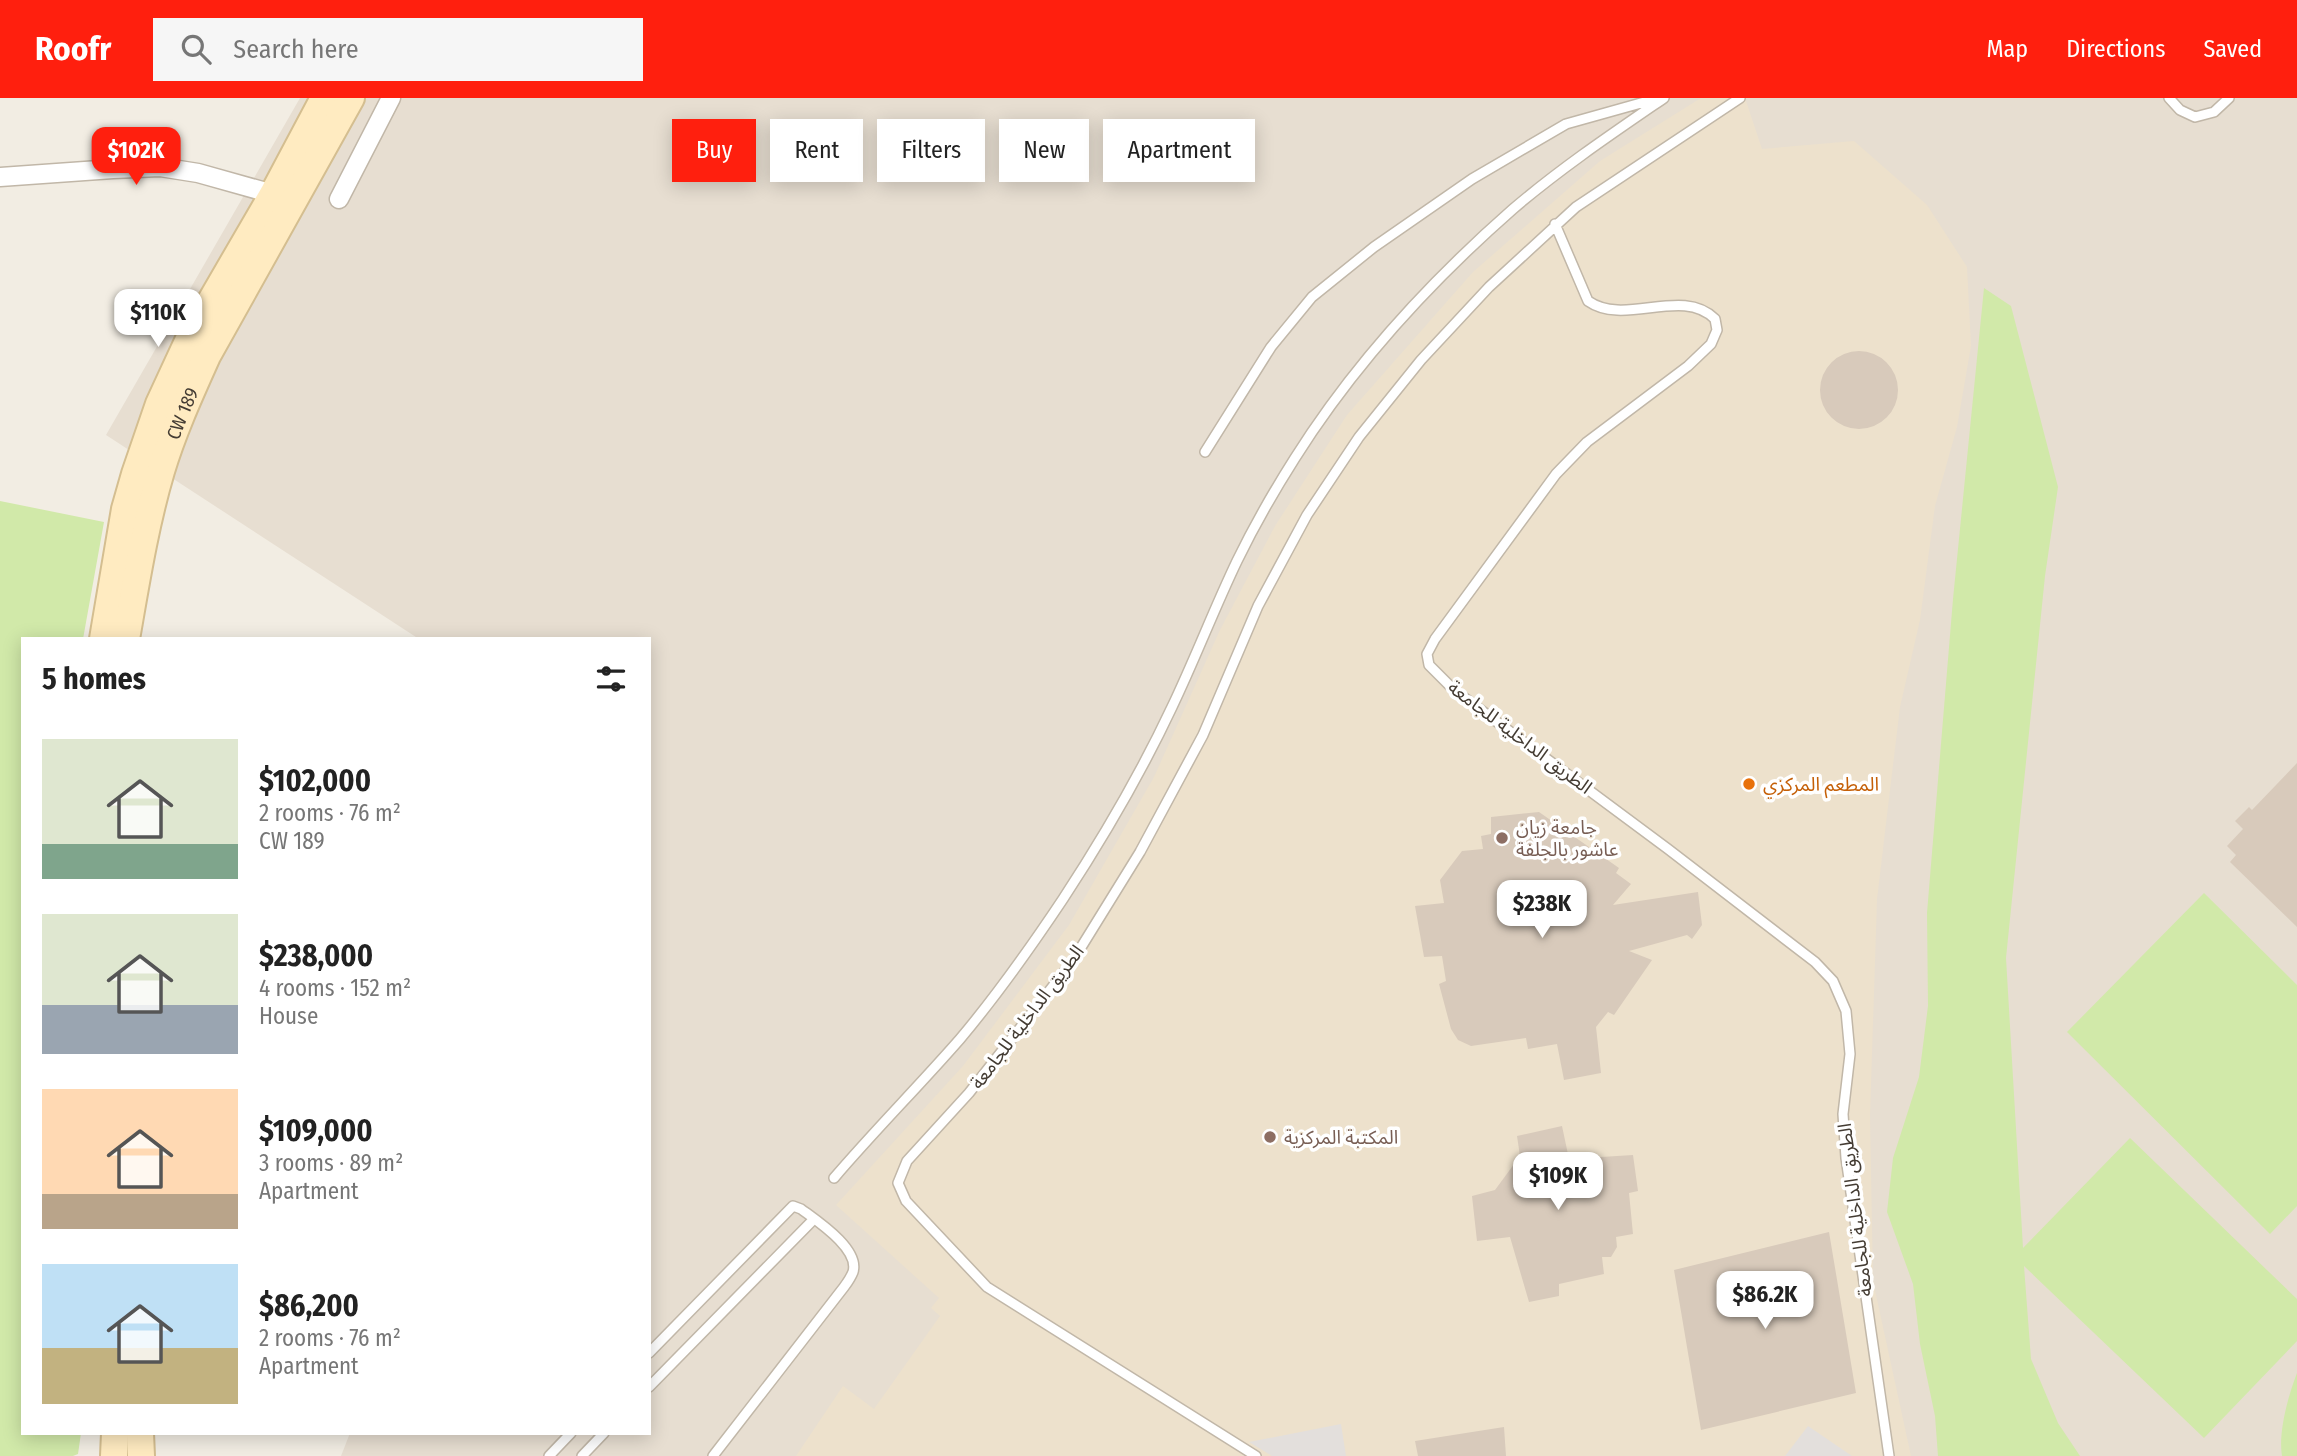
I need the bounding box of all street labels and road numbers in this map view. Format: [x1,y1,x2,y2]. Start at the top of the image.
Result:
street label: CW 189 [161,384,203,443]
street label: الطريق الداخلية للجامعة [1443,675,1597,799]
street label: الطريق الداخلية للجامعة [965,940,1089,1094]
street label: الطريق الداخلية للجامعة [1833,1122,1877,1298]

